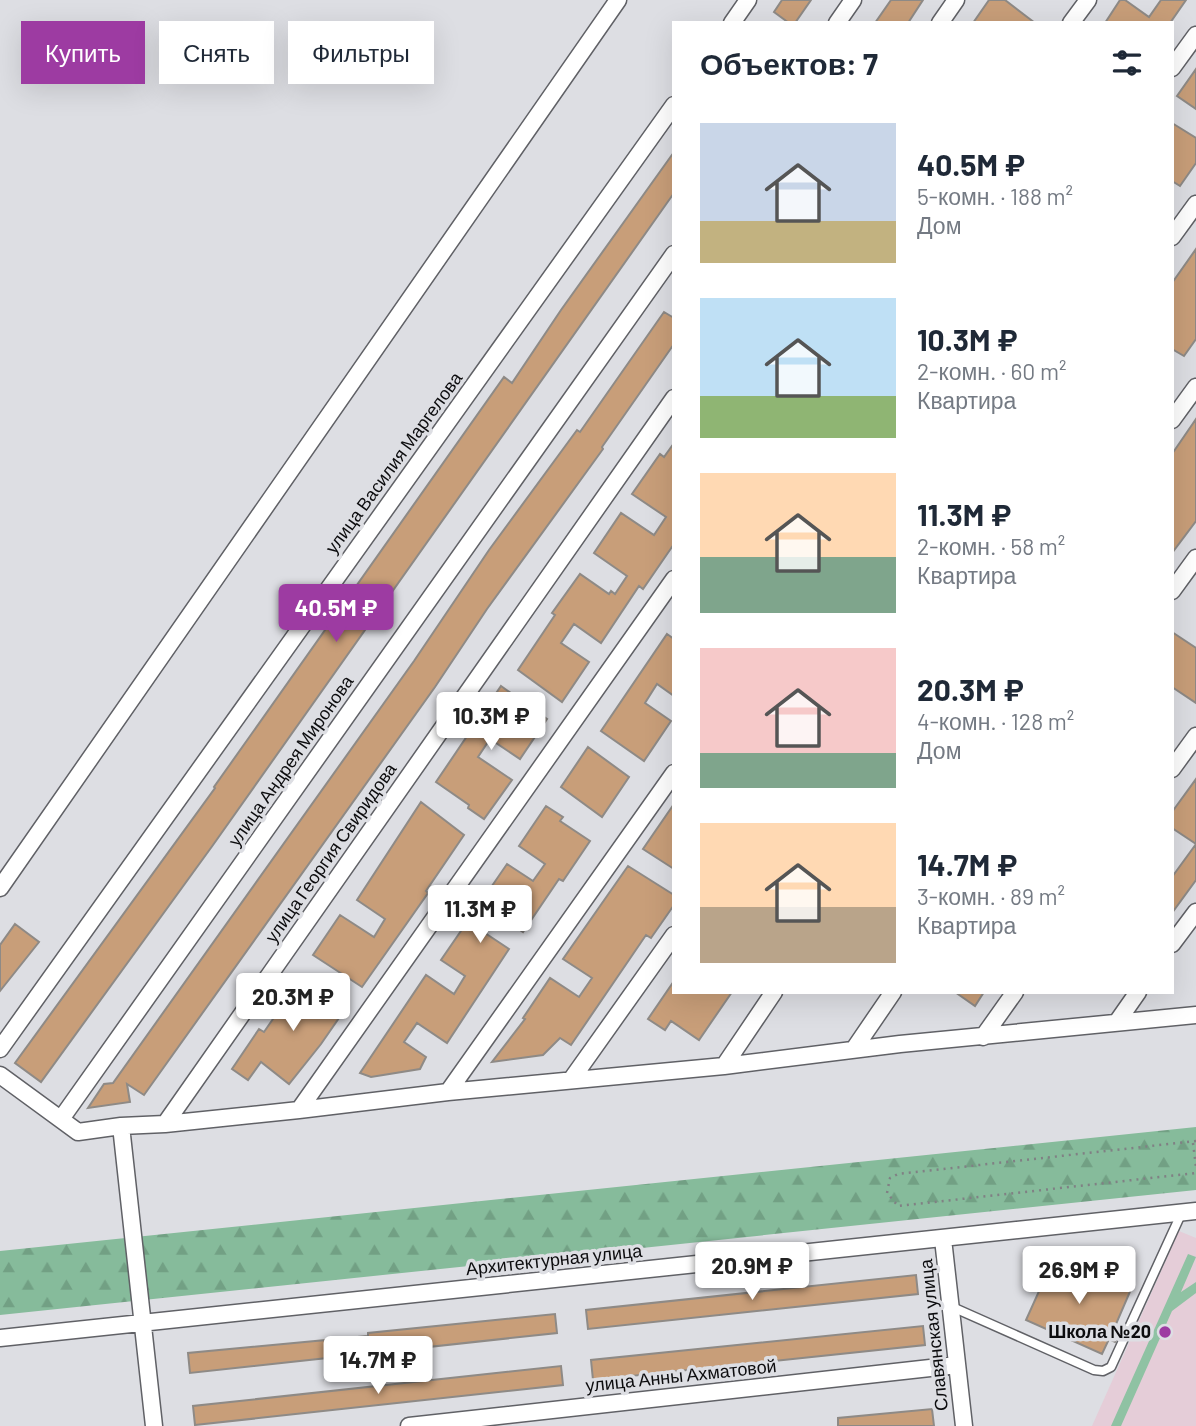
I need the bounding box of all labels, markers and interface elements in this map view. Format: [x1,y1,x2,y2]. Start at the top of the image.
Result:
chip: Купить [21,21,145,84]
chip: Снять [159,21,274,84]
chip: Фильтры [288,21,434,84]
icon: filters [1108,44,1146,82]
text: Объектов: 7 [700,45,878,81]
text: 40.5M ₽ [917,146,1025,182]
icon: home [756,151,840,235]
text: 5-комн. · 188 m² [917,182,1073,210]
text: Дом [917,211,961,239]
text: 10.3M ₽ [917,321,1018,357]
icon: home [756,326,840,410]
text: 2-комн. · 60 m² [917,357,1066,385]
street label: улица Василия Маргелова [320,367,467,557]
text: Квартира [917,386,1016,414]
text: 11.3M ₽ [917,496,1011,532]
icon: home [756,501,840,585]
text: 2-комн. · 58 m² [917,532,1065,560]
text: Квартира [917,561,1016,589]
pin: 40.5M ₽ [271,584,401,644]
text: 40.5M ₽ [295,593,377,621]
street label: улица Андрея Миронова [223,670,358,850]
text: 20.3M ₽ [917,671,1024,707]
icon: home [756,676,840,760]
pin: 10.3M ₽ [426,692,556,752]
text: 10.3M ₽ [452,701,530,729]
text: 4-комн. · 128 m² [917,707,1074,735]
text: Дом [917,736,961,764]
street label: улица Георгия Свиридова [260,758,401,946]
text: 14.7M ₽ [917,846,1017,882]
icon: home [756,851,840,935]
text: 3-комн. · 89 m² [917,882,1065,910]
pin: 11.3M ₽ [415,886,545,945]
text: 11.3M ₽ [444,894,516,922]
text: Квартира [917,911,1016,939]
pin: 20.3M ₽ [228,974,358,1033]
text: 20.3M ₽ [252,982,334,1010]
street label: Архитектурная улица [465,1239,644,1279]
pin: 20.9M ₽ [687,1242,817,1302]
pin: 26.9M ₽ [1014,1246,1144,1306]
text: 20.9M ₽ [711,1251,793,1279]
text: 26.9M ₽ [1039,1255,1119,1283]
street label: Славянская улица [914,1257,952,1412]
place label: Школа №20 [1048,1320,1151,1342]
marker: Школа №20 [1157,1324,1173,1340]
pin: 14.7M ₽ [313,1336,443,1396]
text: 14.7M ₽ [340,1345,416,1373]
street label: улица Анны Ахматовой [584,1354,778,1396]

